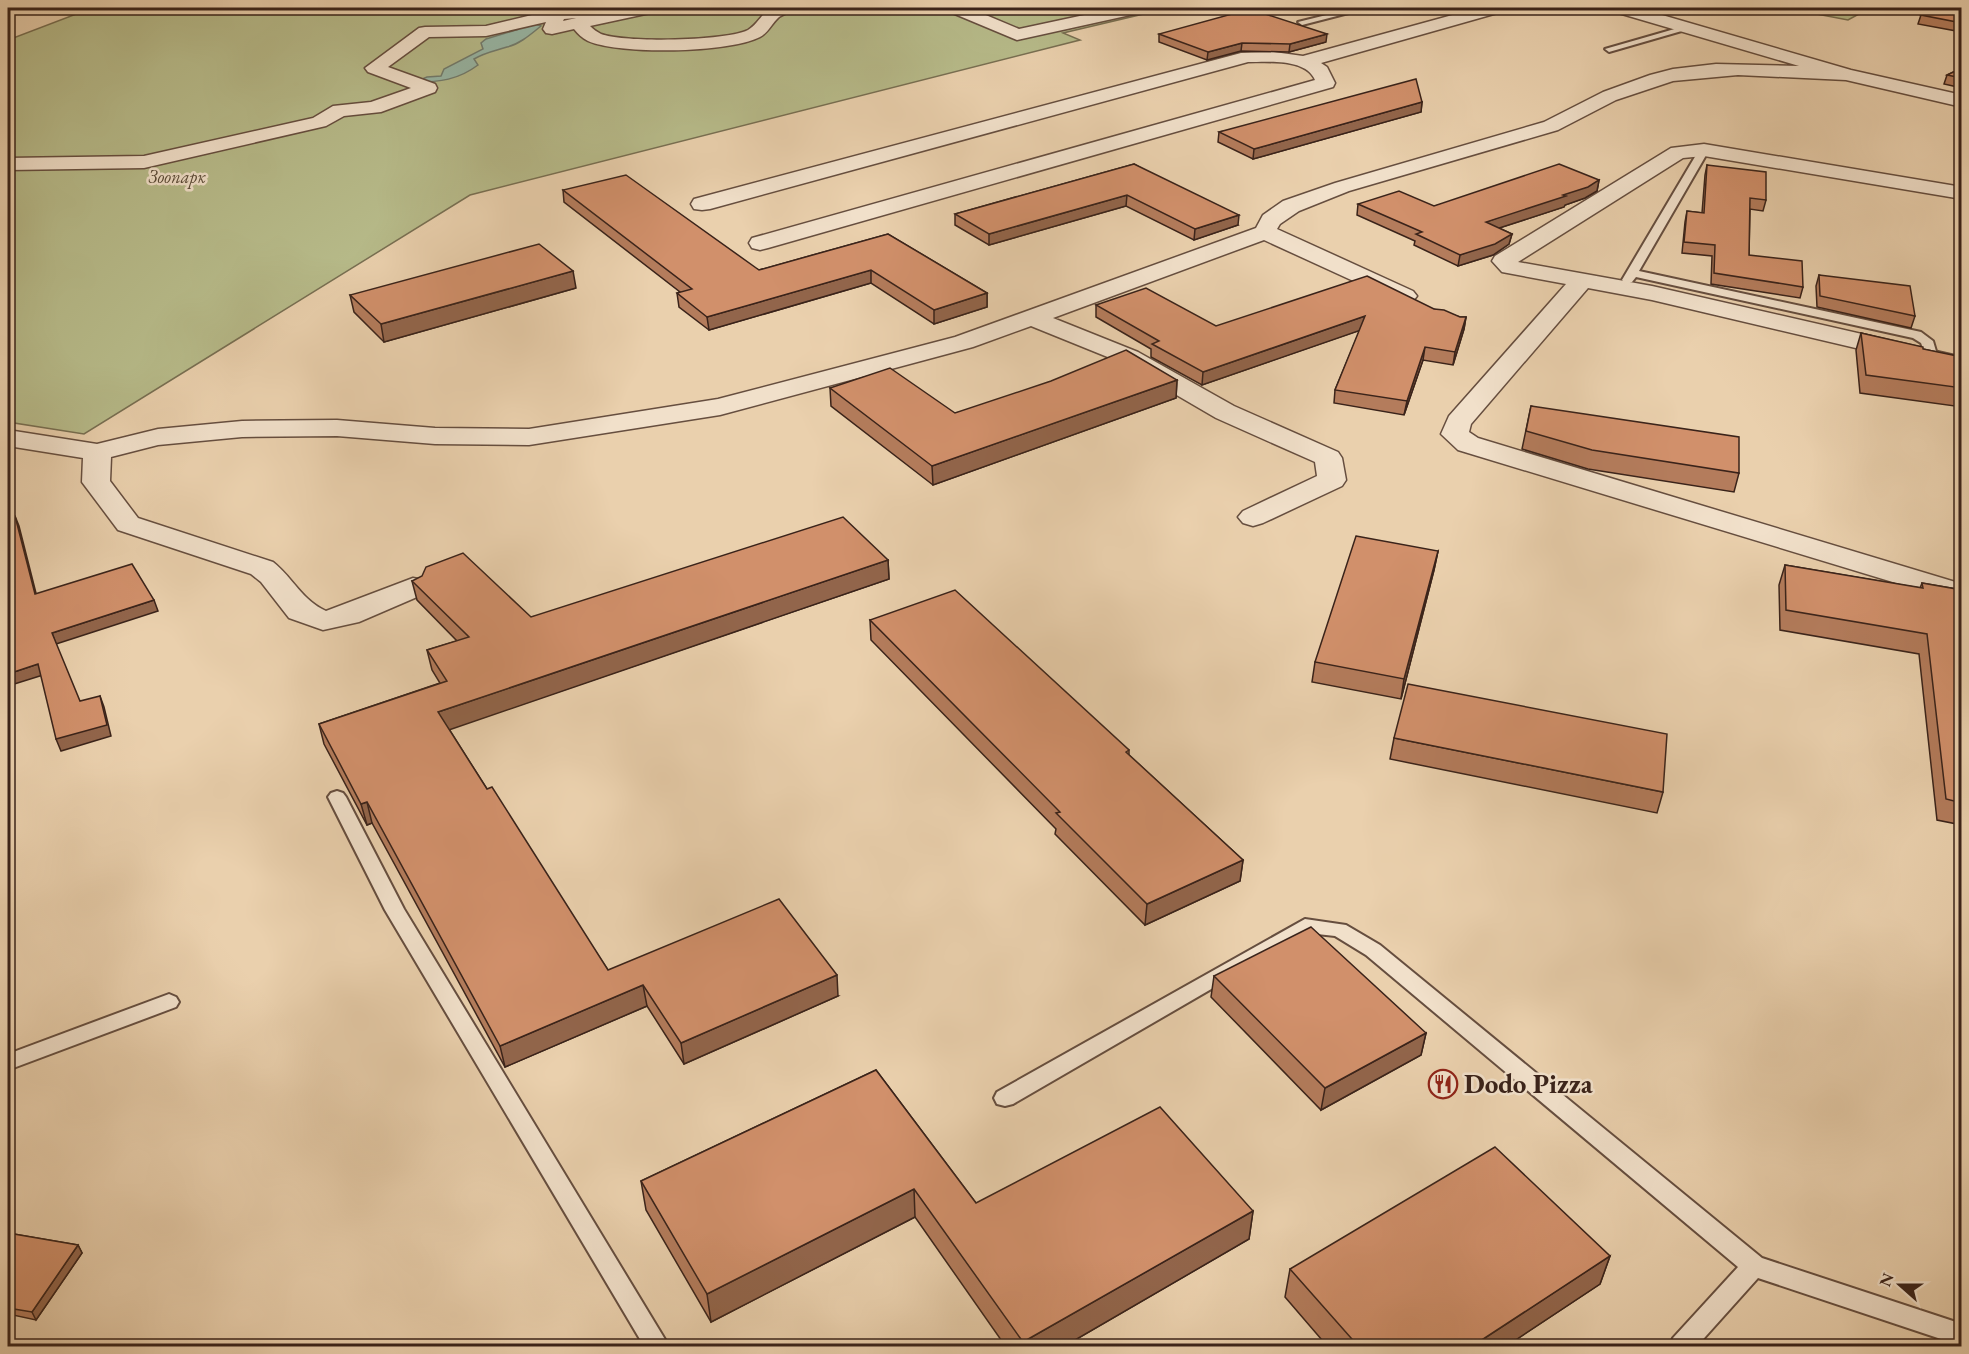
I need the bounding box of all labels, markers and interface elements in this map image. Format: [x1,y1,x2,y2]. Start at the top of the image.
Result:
park label: Зоопарк [148,165,206,189]
place label: Dodo Pizza [1464,1066,1593,1101]
restaurant icon: Dodo Pizza [1427,1068,1459,1100]
north arrow [1870,1255,1930,1315]
text: N [1874,1270,1899,1290]

